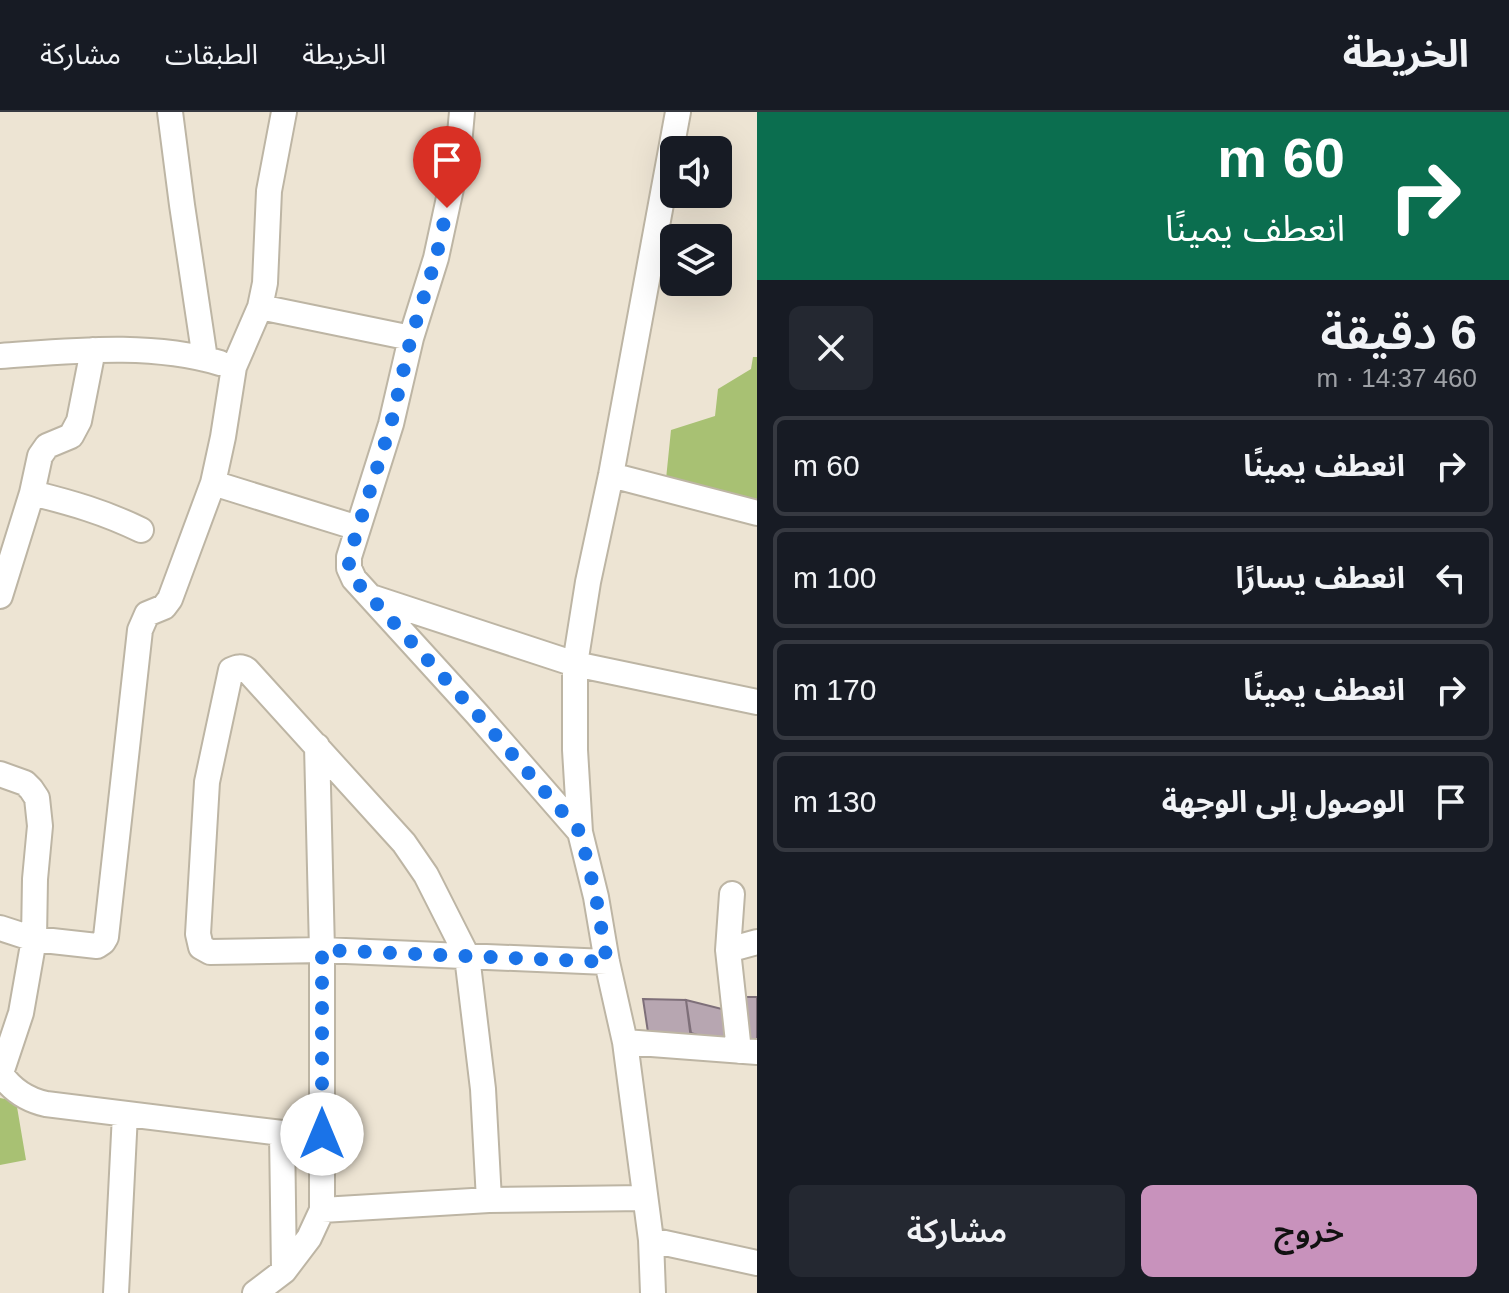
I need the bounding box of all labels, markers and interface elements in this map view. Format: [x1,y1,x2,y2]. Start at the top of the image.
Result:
text: الخريطة [1343,33,1469,75]
text: مشاركة [40,39,121,70]
text: الطبقات [165,39,258,70]
text: الخريطة [302,39,386,70]
pin [413,126,481,208]
text: 60 m [1217,126,1345,189]
map controls [660,136,732,296]
button: sound [660,136,732,208]
icon: arrive [425,138,469,182]
icon: right [1373,144,1477,248]
text: انعطف يمينًا [1165,208,1345,249]
button: layers [660,224,732,296]
button: close [789,306,873,390]
text: 6 دقيقة [1321,306,1477,359]
text: 460 m · 14:37 [1317,363,1477,393]
icon: right [1429,444,1473,488]
text: 60 m [793,449,860,482]
text: انعطف يمينًا [1243,449,1405,482]
icon: left [1429,556,1473,600]
text: 100 m [793,561,876,594]
text: انعطف يسارًا [1236,561,1405,594]
icon: right [1429,668,1473,712]
text: 170 m [793,673,876,706]
text: انعطف يمينًا [1243,673,1405,706]
icon: arrive [1429,780,1473,824]
text: 130 m [793,785,876,818]
text: الوصول إلى الوجهة [1162,785,1405,818]
position arrow [280,1092,364,1176]
button: مشاركة [789,1185,1125,1277]
button: خروج [1141,1185,1477,1277]

